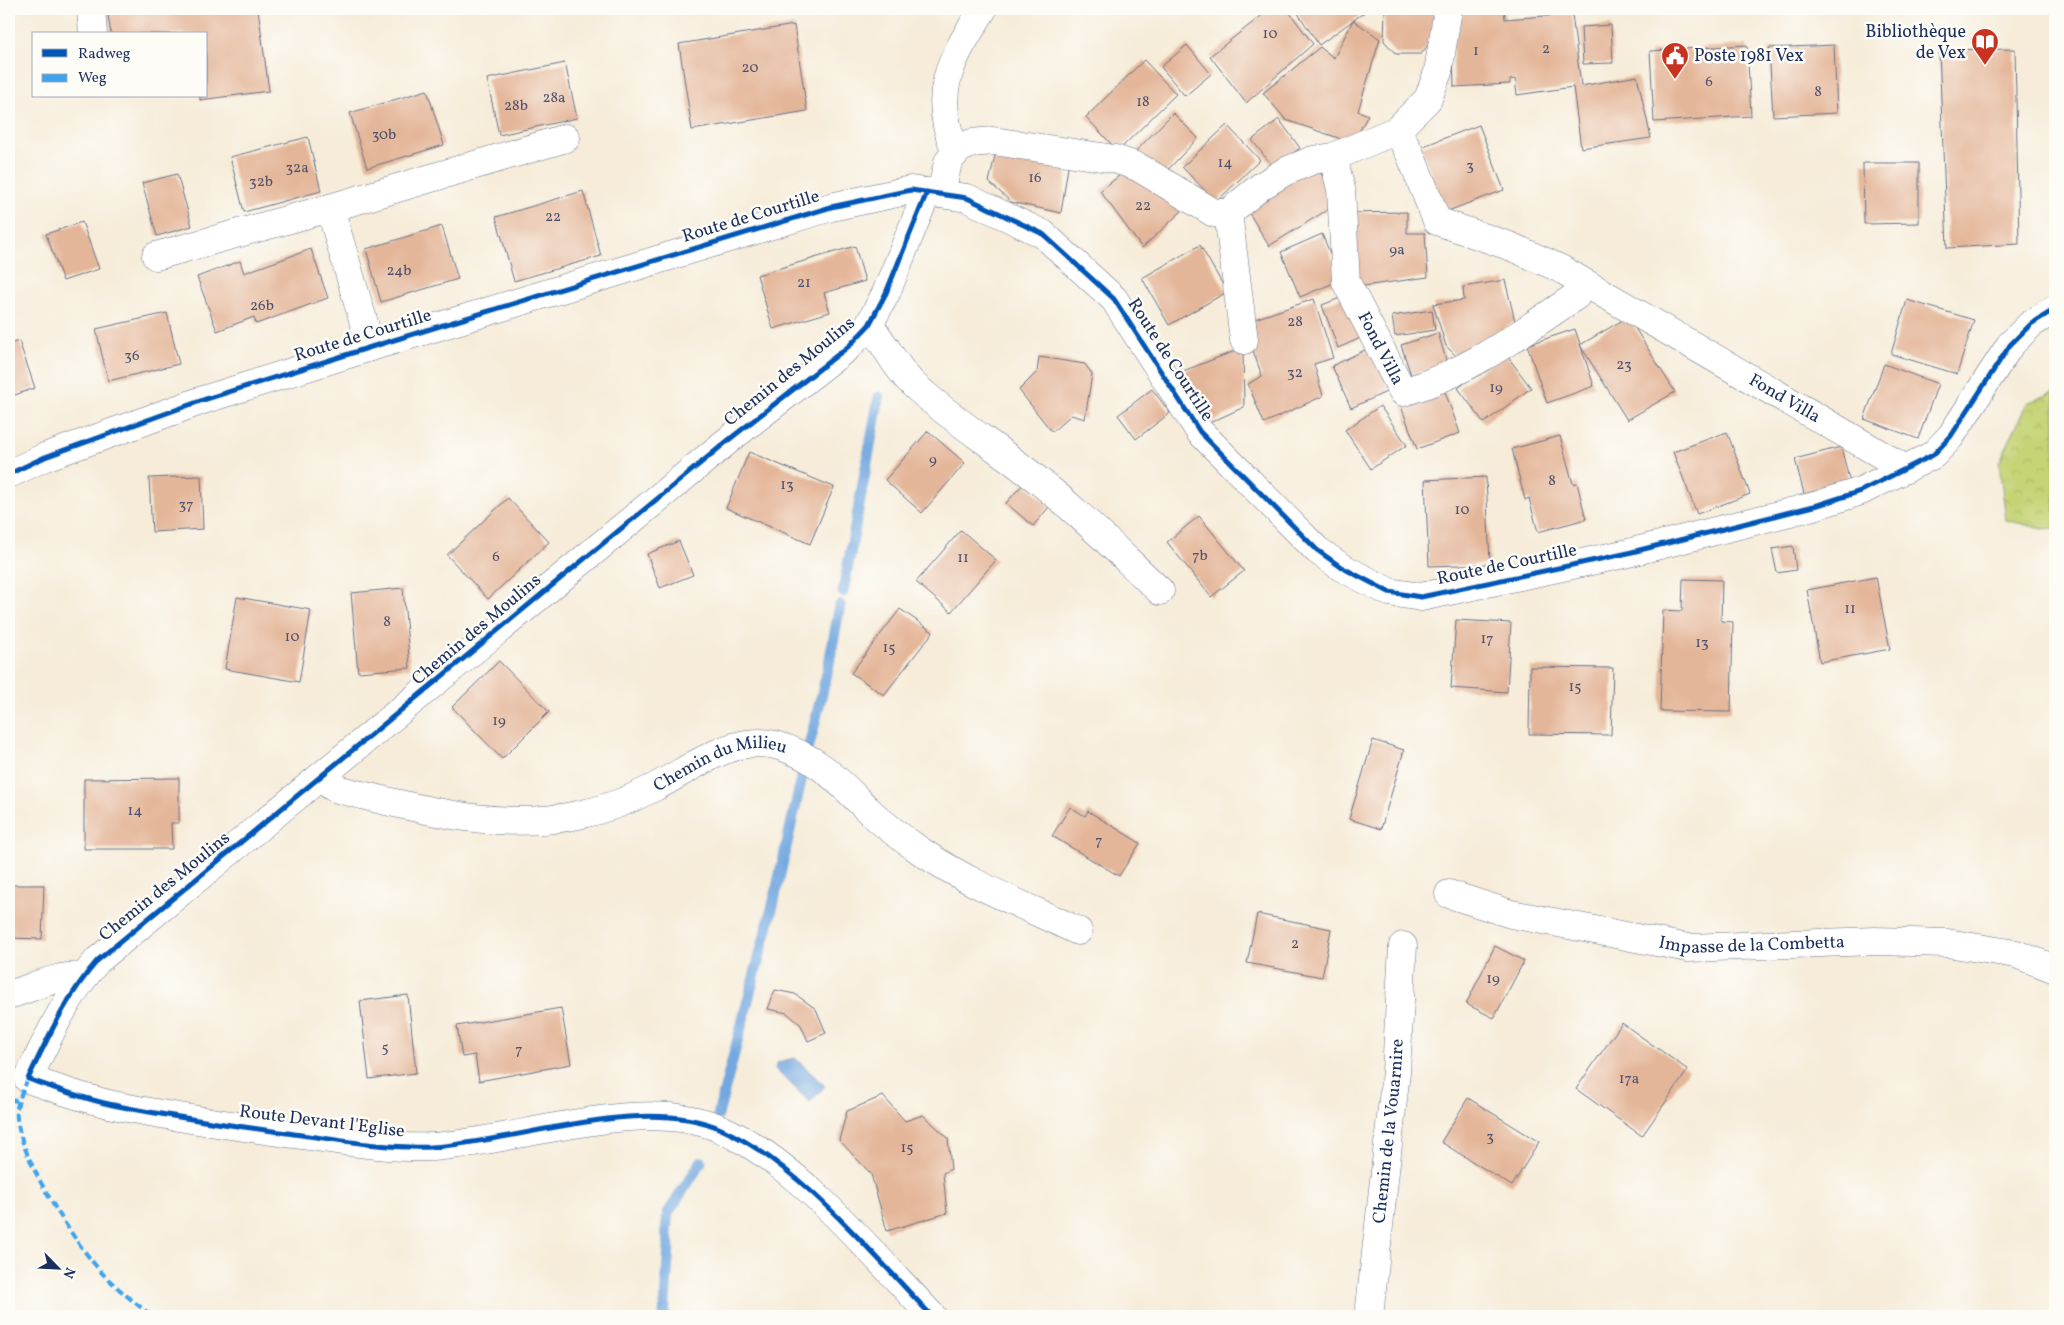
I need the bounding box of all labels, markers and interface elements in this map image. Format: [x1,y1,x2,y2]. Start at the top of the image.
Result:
place label: Bibliothèque de Vex [1865,20,1966,66]
house number: 10 [1263,24,1277,45]
library icon: Bibliothèque de Vex [1970,27,2000,66]
legend [32,32,208,98]
house number: 2 [1542,39,1550,60]
house number: 1 [1473,41,1479,62]
public building icon: Poste 1981 Vex [1660,41,1690,80]
text: Radweg [78,44,131,65]
place label: Poste 1981 Vex [1694,44,1804,69]
house number: 20 [742,58,758,79]
text: Weg [78,68,107,89]
house number: 6 [1705,72,1713,93]
house number: 8 [1814,82,1822,103]
house number: 28a [542,88,566,109]
house number: 18 [1136,92,1150,113]
house number: 28b [504,96,528,117]
house number: 30b [372,125,396,146]
house number: 14 [1218,153,1232,174]
house number: 3 [1466,156,1474,177]
house number: 32a [285,158,309,179]
house number: 16 [1028,168,1042,189]
house number: 32b [249,172,273,193]
street label: Route de Courtille [679,184,823,250]
house number: 22 [1135,196,1151,217]
house number: 22 [545,207,561,228]
house number: 9a [1389,240,1405,261]
house number: 24b [387,261,411,282]
house number: 21 [797,273,811,294]
street label: Route de Courtille [1121,294,1219,426]
house number: 26b [250,296,274,317]
street label: Route de Courtille [291,303,435,369]
street label: Fond Villa [1351,307,1410,390]
street label: Chemin des Moulins [719,311,861,433]
house number: 28 [1287,312,1303,333]
house number: 36 [124,346,140,367]
house number: 23 [1616,355,1632,376]
house number: 32 [1287,363,1303,384]
street label: Fond Villa [1744,368,1825,429]
house number: 19 [1489,378,1503,399]
house number: 9 [929,450,937,471]
house number: 8 [1548,471,1556,492]
house number: 13 [780,475,794,496]
house number: 37 [179,495,193,516]
house number: 10 [1455,500,1469,521]
street label: Route de Courtille [1435,538,1579,592]
house number: 7b [1192,546,1208,567]
house number: 6 [492,547,500,568]
house number: 11 [957,548,969,569]
street label: Chemin des Moulins [407,568,547,692]
house number: 11 [1844,599,1856,620]
house number: 8 [383,612,391,633]
house number: 10 [285,627,299,648]
house number: 17 [1480,629,1494,650]
house number: 13 [1695,633,1709,654]
house number: 15 [882,638,896,659]
house number: 15 [1568,677,1582,698]
house number: 19 [492,711,506,732]
street label: Chemin du Milieu [649,730,790,798]
house number: 14 [128,801,142,822]
street label: Chemin des Moulins [94,826,236,948]
house number: 7 [1095,831,1103,852]
street label: Impasse de la Combetta [1656,930,1845,961]
house number: 2 [1291,934,1299,955]
house number: 19 [1486,969,1500,990]
house number: 5 [381,1038,389,1059]
street label: Chemin de la Vouarnire [1367,1038,1410,1225]
house number: 7 [515,1040,523,1061]
house number: 17a [1619,1069,1639,1090]
street label: Route Devant l'Eglise [238,1099,406,1145]
house number: 3 [1486,1127,1494,1148]
house number: 15 [900,1138,914,1159]
north arrow [32,1242,82,1292]
text: N [58,1264,79,1281]

